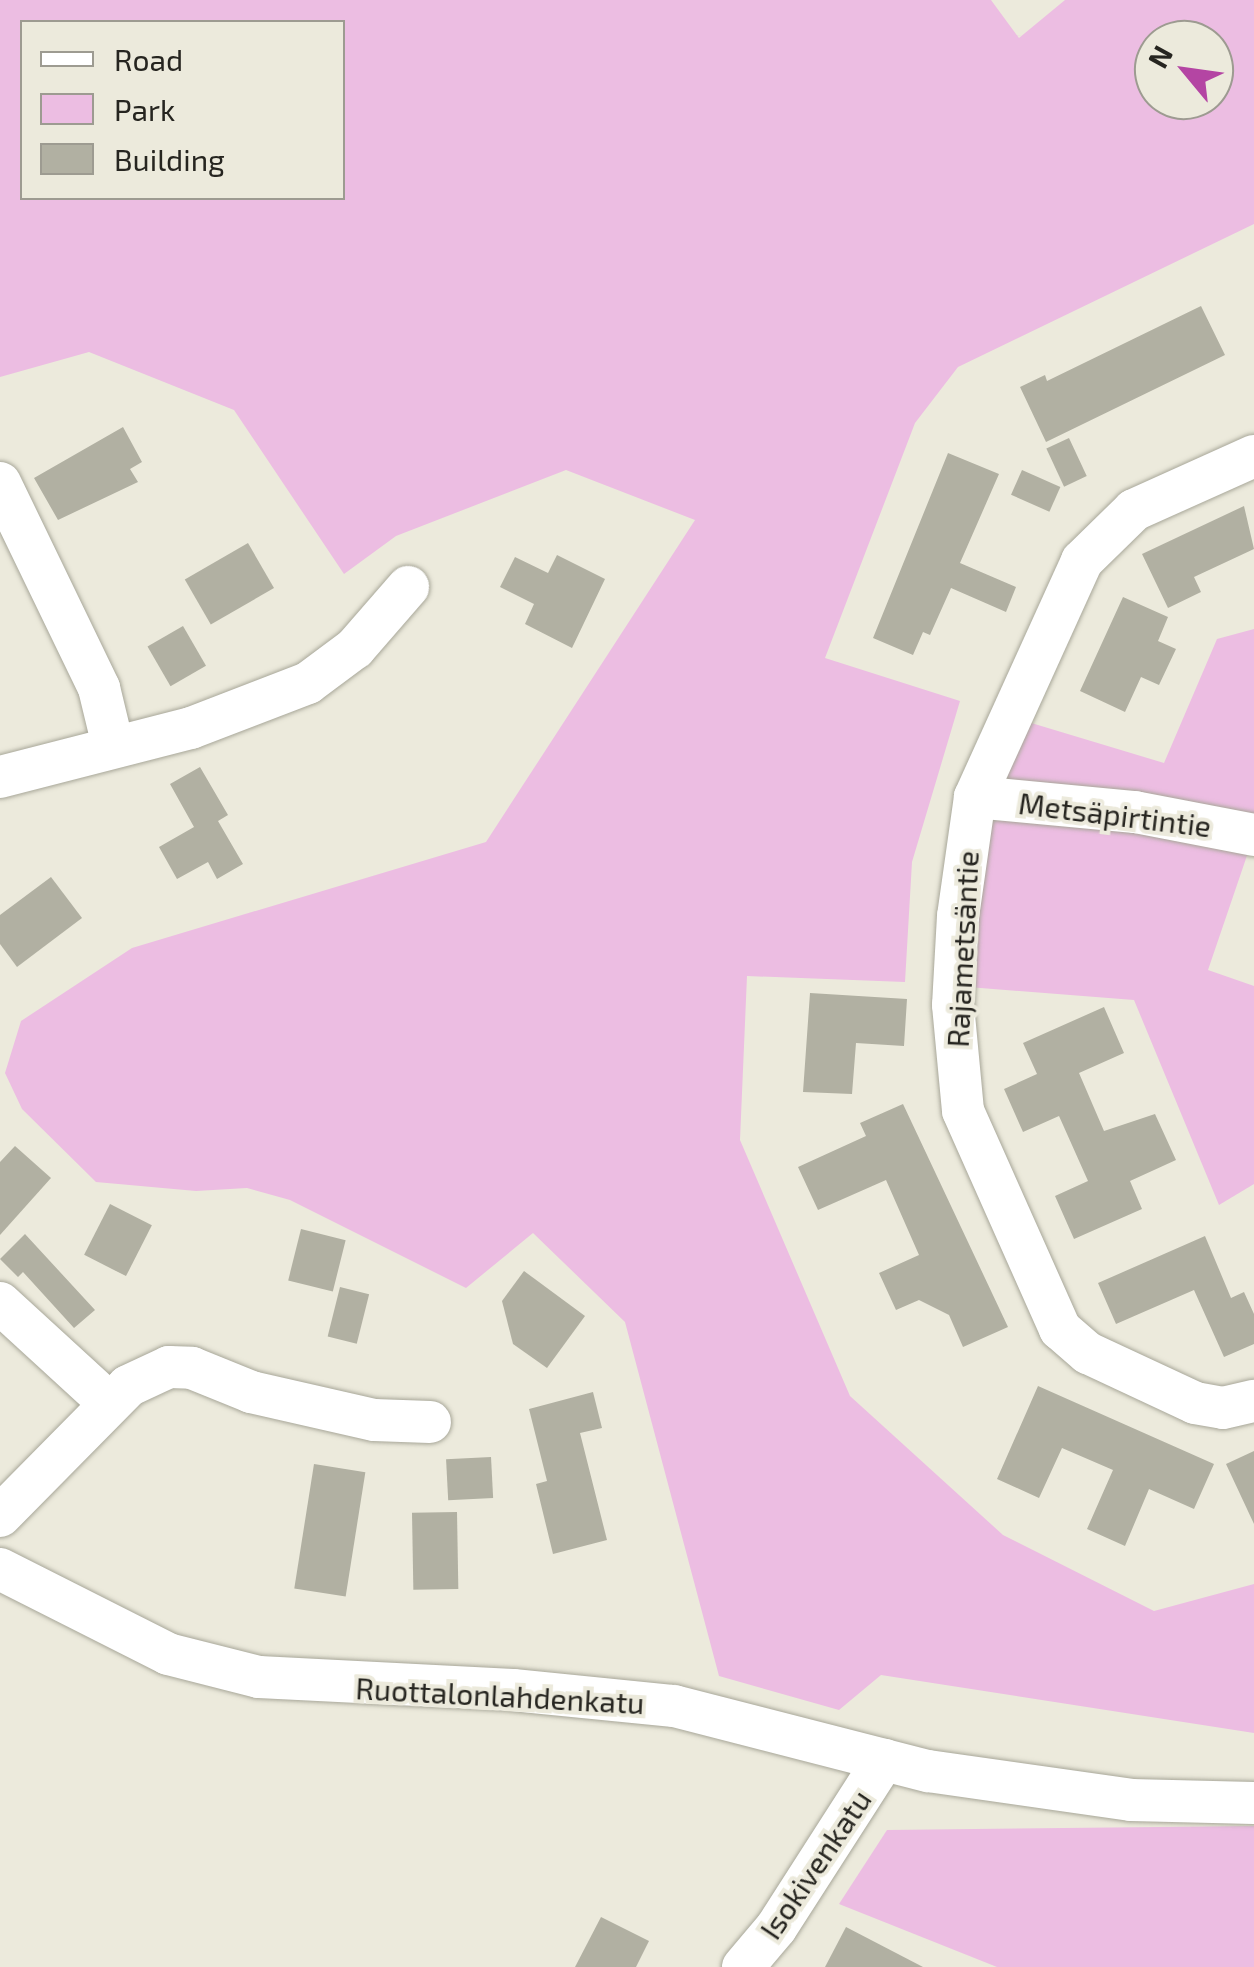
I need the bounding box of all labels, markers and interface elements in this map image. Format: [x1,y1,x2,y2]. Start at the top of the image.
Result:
legend [20,20,345,200]
north arrow [1134,20,1234,120]
text: N [1140,39,1179,74]
text: Road [114,41,183,77]
text: Park [114,91,175,127]
text: Building [114,141,225,177]
street label: Metsäpirtintie [1017,784,1213,844]
street label: Rajametsäntie [939,850,985,1048]
street label: Ruottalonlahdenkatu [355,1669,645,1721]
street label: Isokivenkatu [752,1782,878,1946]

